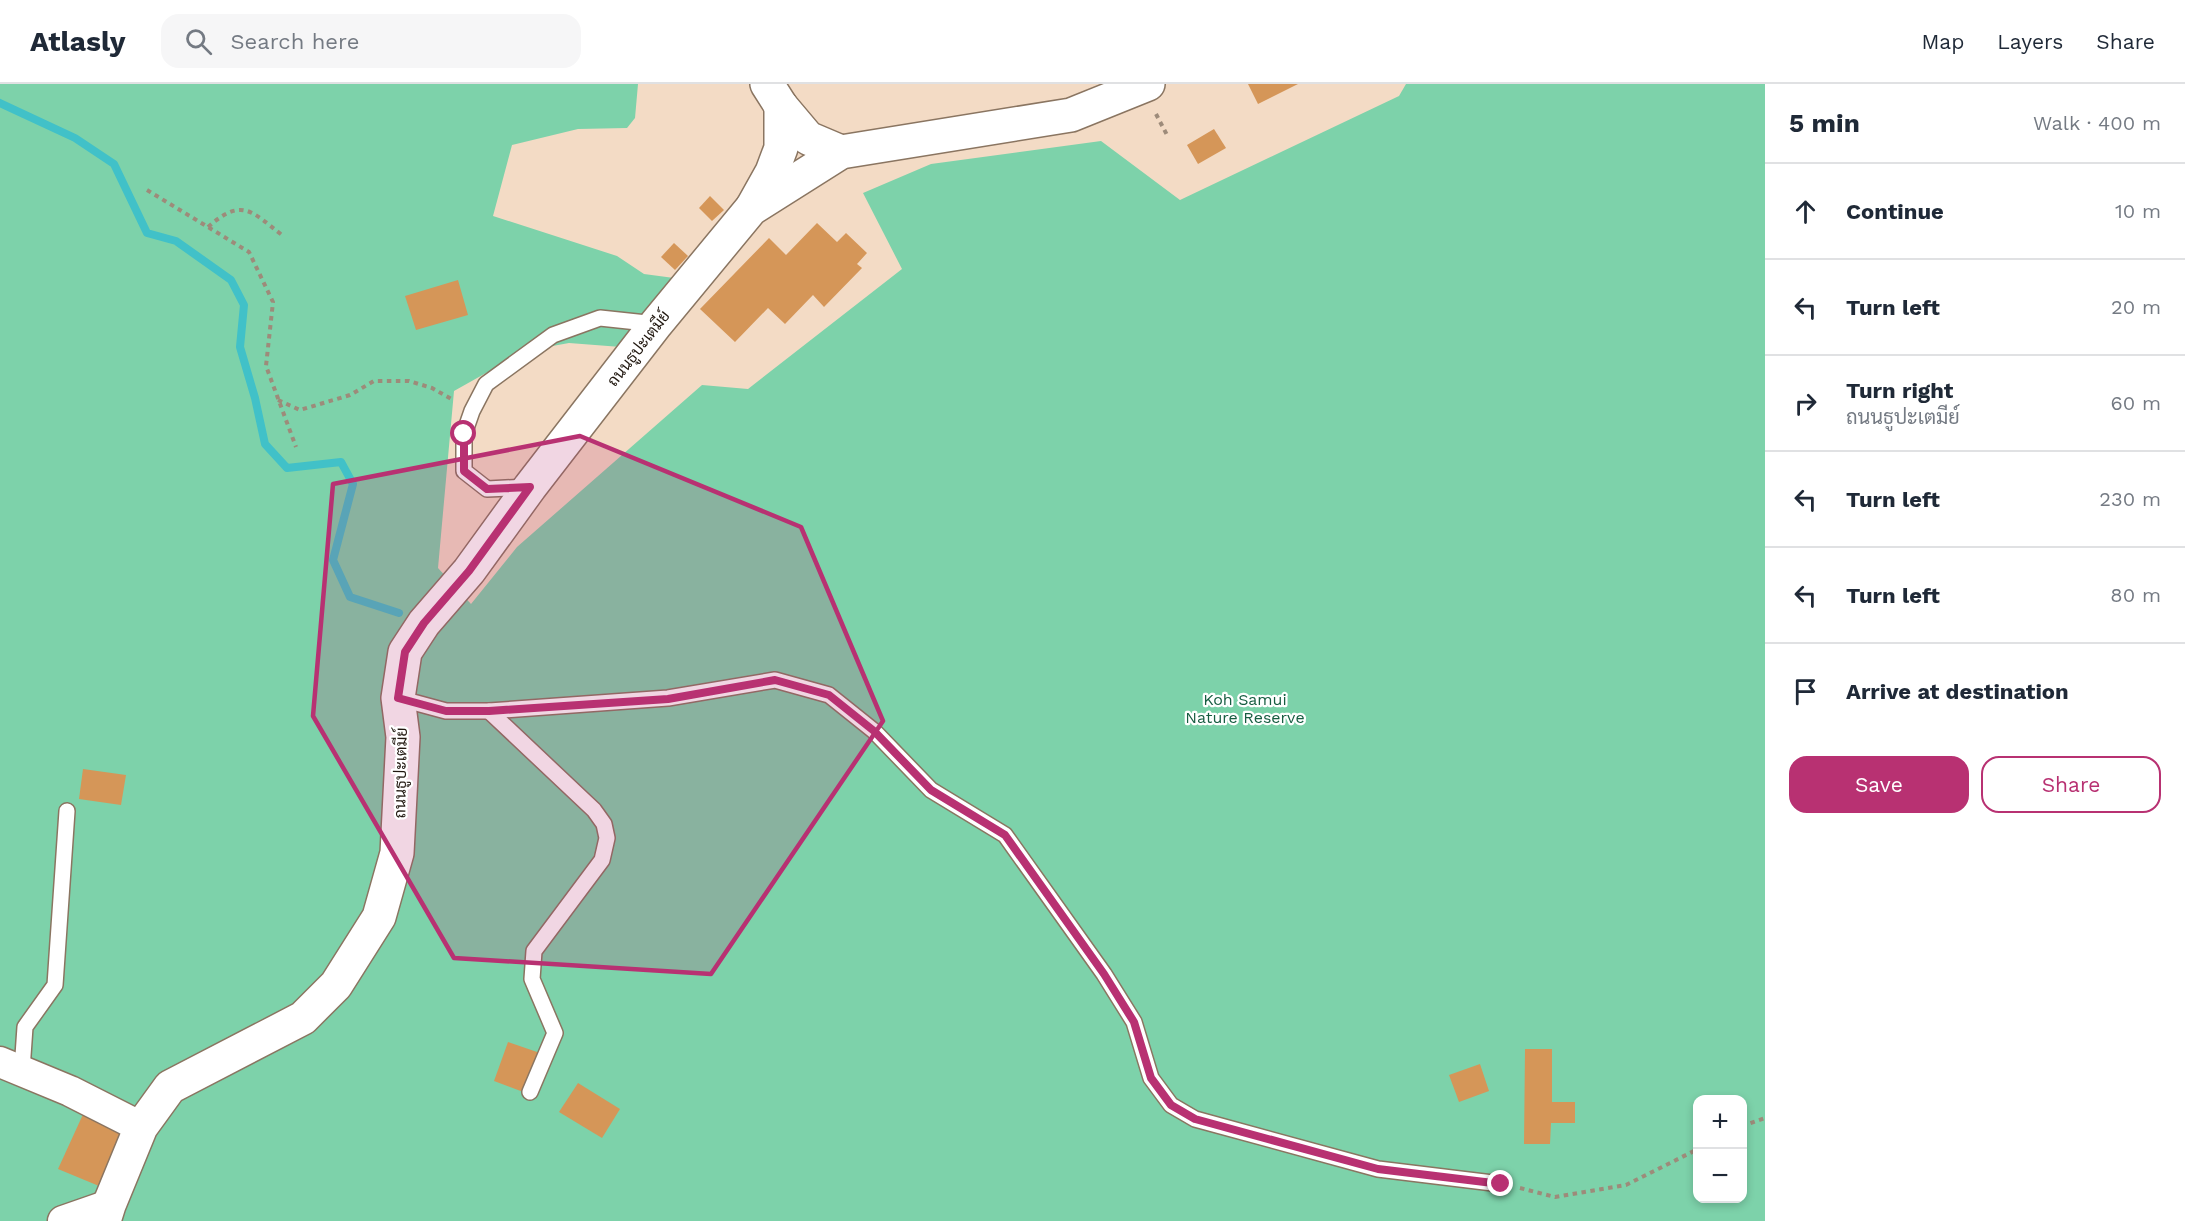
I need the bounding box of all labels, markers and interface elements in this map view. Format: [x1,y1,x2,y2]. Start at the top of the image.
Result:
search box [161,14,581,68]
text: Atlasly [30,25,125,58]
icon: search [182,25,215,58]
text: Search here [230,29,359,54]
text: Map [1921,29,1964,54]
text: Layers [1997,29,2063,54]
text: Share [2096,29,2155,54]
text: 5 min [1789,108,1860,138]
text: Walk · 400 m [2033,111,2161,135]
icon: ahead [1789,195,1822,228]
text: Continue [1846,199,1944,224]
text: 10 m [2115,199,2161,223]
icon: left [1789,291,1822,324]
text: Turn left [1846,295,1940,320]
text: 20 m [2111,295,2161,319]
street label: ถนนธูปะเตมีย์ [601,305,675,391]
text: Turn right [1846,378,1953,403]
icon: right [1789,387,1822,420]
text: 60 m [2111,391,2161,415]
text: ถนนธูปะเตมีย์ [1846,405,1960,429]
route start [450,420,476,446]
icon: left [1789,483,1822,516]
text: Turn left [1846,487,1940,512]
text: 230 m [2099,487,2161,511]
icon: left [1789,579,1822,612]
text: Turn left [1846,583,1940,608]
text: 80 m [2110,583,2161,607]
icon: arrive [1789,675,1822,708]
text: Arrive at destination [1846,679,2069,704]
park label: Koh Samui Nature Reserve [1185,690,1305,727]
street label: ถนนธูปะเตมีย์ [387,727,413,819]
button: Save [1789,756,1969,813]
button: Share [1981,756,2161,813]
map controls [1693,1095,1747,1203]
button: + [1693,1095,1747,1149]
button: − [1693,1149,1747,1203]
route end [1487,1170,1513,1196]

